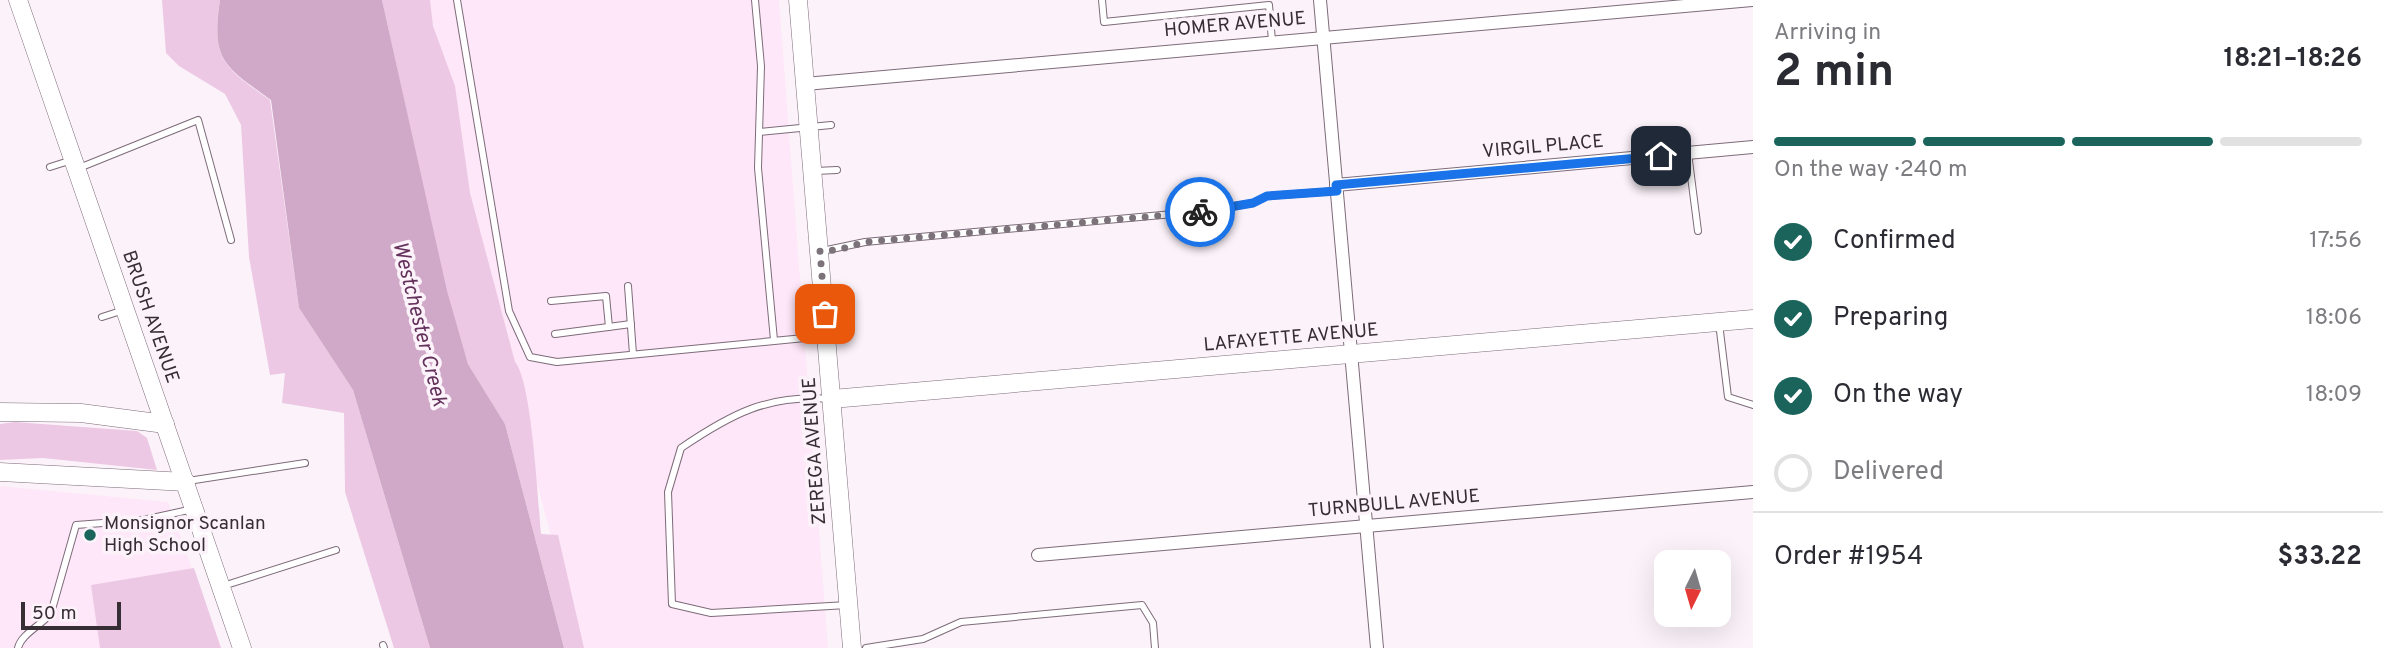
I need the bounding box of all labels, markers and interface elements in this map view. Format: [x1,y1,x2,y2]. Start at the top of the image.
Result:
street label: HOMER AVENUE [1163,7,1307,43]
text: Arriving in [1774,19,1881,48]
text: 18:21–18:26 [2223,43,2362,76]
text: 2 min [1774,44,1894,103]
pin [1631,126,1691,186]
street label: VIRGIL PLACE [1481,130,1605,164]
icon: home [1642,137,1680,175]
text: On the way · 240 m [1774,156,1968,185]
courier [1165,177,1235,247]
icon: bike [1181,193,1219,231]
icon: check [1774,223,1812,261]
text: Confirmed [1833,225,1956,258]
text: 17:56 [2309,227,2362,256]
water label: Westchester Creek [386,239,453,410]
street label: BRUSH AVENUE [116,248,184,386]
pin [795,284,855,344]
icon: bag [806,295,844,333]
icon: check [1774,300,1812,338]
text: Preparing [1833,302,1948,335]
text: 18:06 [2306,304,2362,333]
street label: LAFAYETTE AVENUE [1202,318,1380,358]
street label: ZEREGA AVENUE [798,376,832,526]
icon: check [1774,377,1812,415]
text: On the way [1833,379,1963,412]
text: 18:09 [2306,381,2362,410]
text: Delivered [1833,456,1944,489]
street label: TURNBULL AVENUE [1307,485,1481,523]
place label: Monsignor Scanlan High School [104,512,266,558]
marker: Monsignor Scanlan High School [82,527,98,543]
text: Order #1954 [1774,541,1923,574]
text: $33.22 [2278,541,2362,574]
north arrow [1654,550,1731,626]
map controls [1654,550,1731,627]
scale bar [21,599,121,631]
text: 50 m [32,602,77,626]

